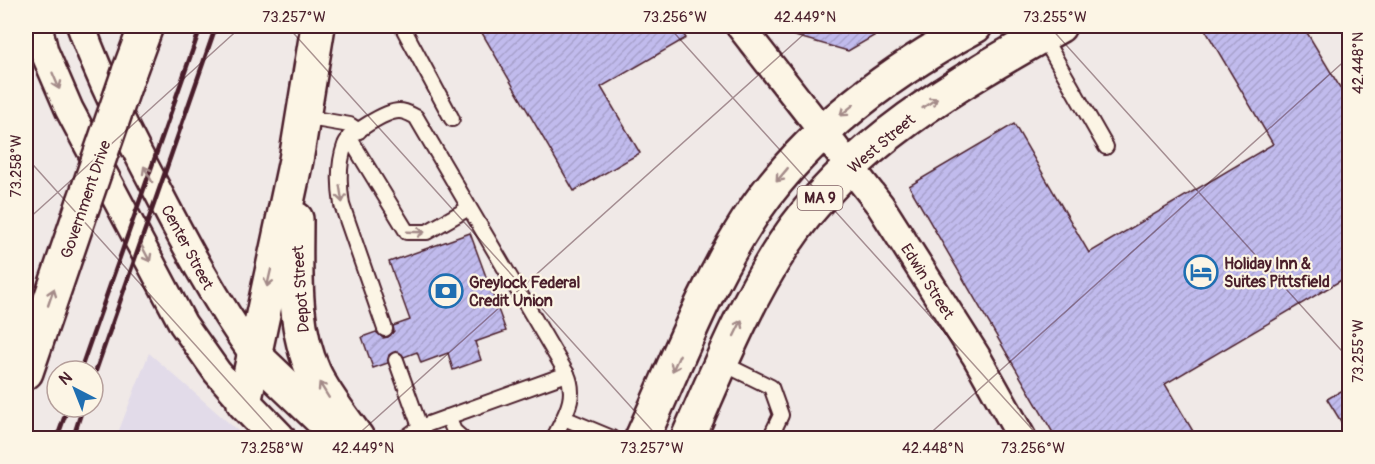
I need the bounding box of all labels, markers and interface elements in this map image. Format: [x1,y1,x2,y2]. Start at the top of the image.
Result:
text: 73.257°W [262,8,326,27]
text: 73.256°W [643,8,707,27]
text: 42.449°N [774,8,836,27]
text: 73.255°W [1023,8,1087,27]
text: 42.448°N [1349,32,1368,94]
one-way arrow [51,71,62,90]
one-way arrow [922,97,939,110]
one-way arrow [839,104,855,117]
street label: West Street [844,109,920,178]
text: 73.258°W [7,134,26,198]
street label: Government Drive [56,137,116,261]
one-way arrow [142,165,154,183]
one-way arrow [775,167,788,183]
one-way arrow [335,183,346,203]
road number: MA 9 [798,186,842,210]
street label: Center Street [156,202,218,294]
one-way arrow [406,226,425,238]
street label: Edwin Street [896,240,959,324]
street label: Depot Street [288,244,314,333]
one-way arrow [140,245,152,262]
hotel icon: Holiday Inn & Suites Pittsfield [1183,254,1219,290]
place label: Holiday Inn & Suites Pittsfield [1224,254,1330,292]
one-way arrow [262,269,274,288]
bank icon: Greylock Federal Credit Union [428,273,464,309]
place label: Greylock Federal Credit Union [469,273,580,311]
one-way arrow [47,288,58,307]
one-way arrow [732,319,744,337]
text: 73.255°W [1349,319,1368,383]
one-way arrow [670,353,682,371]
north arrow [45,359,105,419]
text: N [55,367,76,390]
one-way arrow [318,382,330,399]
text: 73.258°W [240,439,304,458]
text: 42.449°N [332,439,394,458]
text: 73.257°W [620,439,684,458]
text: 42.448°N [902,439,964,458]
text: 73.256°W [1001,439,1065,458]

